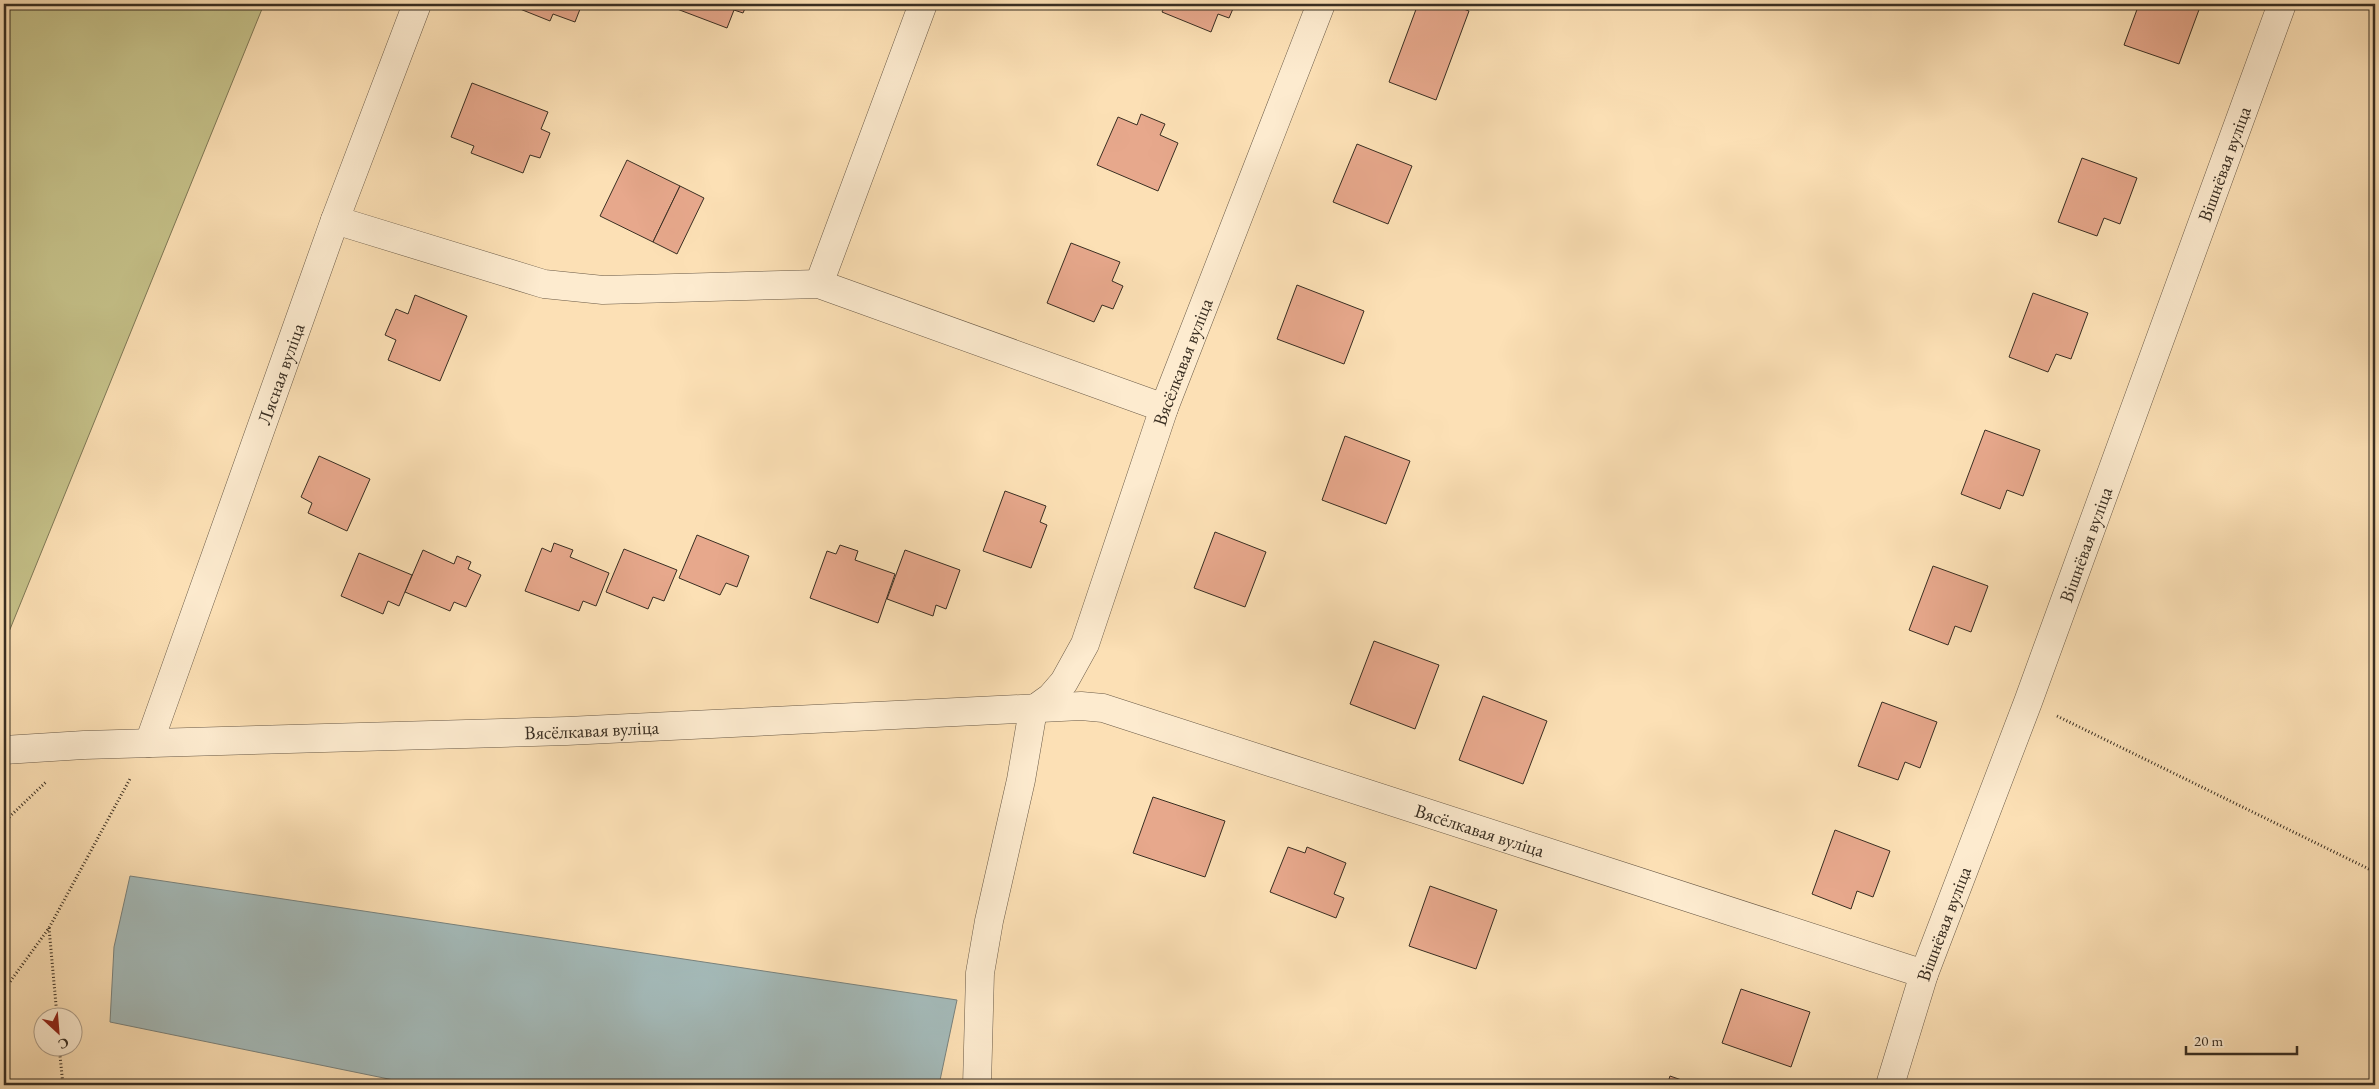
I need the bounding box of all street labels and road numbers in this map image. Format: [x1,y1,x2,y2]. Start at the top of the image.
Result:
street label: Вішнёвая вуліца [2192,102,2257,225]
street label: Вясёлкавая вуліца [1147,294,1219,429]
street label: Лясная вуліца [251,319,311,428]
street label: Вішнёвая вуліца [2053,483,2118,606]
street label: Вясёлкавая вуліца [524,715,660,745]
street label: Вясёлкавая вуліца [1412,798,1548,863]
street label: Вішнёвая вуліца [1911,862,1977,984]

